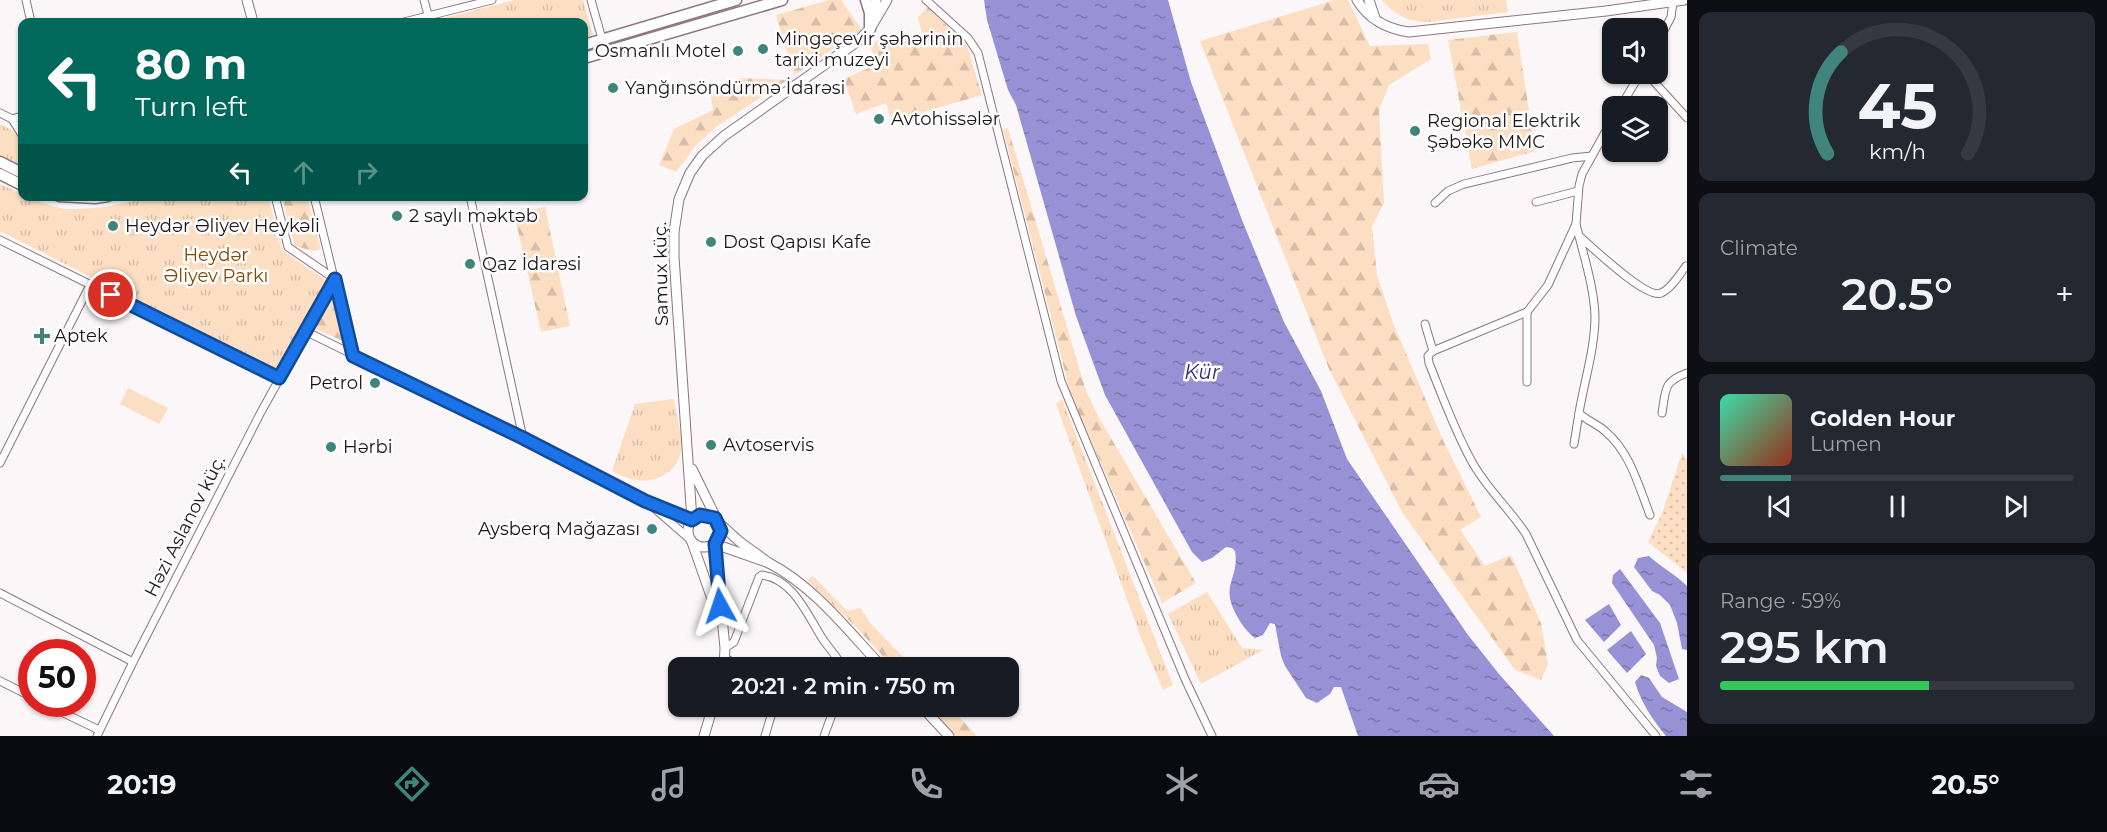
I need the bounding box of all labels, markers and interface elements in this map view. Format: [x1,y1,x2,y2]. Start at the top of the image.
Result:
map controls [1602,18,1668,162]
button: sound [1602,18,1668,84]
place label: Mingəçevir şəhərinin tarixi muzeyi [775,28,963,71]
text: 80 m [135,38,247,90]
place label: Osmanlı Motel [595,40,726,62]
icon: left [36,42,114,120]
marker: Mingəçevir şəhərinin tarixi muzeyi [756,42,770,56]
marker: Osmanlı Motel [731,44,745,58]
text: 45 [1857,68,1937,144]
place label: Yanğınsöndürmə İdarəsi [625,77,845,99]
marker: Yanğınsöndürmə İdarəsi [606,81,620,95]
text: Turn left [135,90,248,123]
button: layers [1602,96,1668,162]
place label: Avtohissələr [891,108,1000,130]
place label: Regional Elektrik Şəbəkə MMC [1427,110,1580,153]
marker: Avtohissələr [872,112,886,126]
marker: Regional Elektrik Şəbəkə MMC [1408,124,1422,138]
text: km/h [1868,138,1926,164]
icon: left [224,156,257,189]
icon: ahead [287,156,320,189]
icon: right [350,156,383,189]
place label: 2 saylı məktəb [409,205,538,227]
marker: 2 saylı məktəb [390,209,404,223]
place label: Heydər Əliyev Heykəli [125,215,320,237]
marker: Heydər Əliyev Heykəli [106,219,120,233]
street label: Samux küç. [649,222,673,326]
place label: Dost Qapısı Kafe [723,231,871,253]
marker: Dost Qapısı Kafe [704,235,718,249]
text: Climate [1720,236,1798,260]
park label: Heydər Əliyev Parkı [164,244,268,287]
place label: Qaz İdarəsi [482,253,581,275]
marker: Qaz İdarəsi [463,257,477,271]
text: 20.5° [1841,266,1953,321]
pin [85,269,136,320]
text: − [1720,274,1739,314]
text: + [2055,274,2074,314]
icon: arrive [94,278,127,311]
place label: Aptek [54,325,108,347]
marker: Aptek [35,329,49,343]
water label: Kür [1184,360,1221,384]
place label: Petrol [309,372,363,394]
marker: Petrol [368,376,382,390]
text: Golden Hour [1810,405,1955,432]
text: Lumen [1810,432,1882,456]
place label: Avtoservis [723,434,814,456]
place label: Hərbi [343,436,393,458]
marker: Avtoservis [704,438,718,452]
marker: Hərbi [324,440,338,454]
street label: Həzi Aslanov küç. [140,452,230,600]
icon: previous [1763,490,1796,523]
icon: pause [1881,490,1914,523]
icon: next [1999,490,2032,523]
place label: Aysberq Mağazası [478,518,640,540]
marker: Aysberq Mağazası [645,522,659,536]
position arrow [688,574,752,638]
text: Range · 59% [1720,589,1841,613]
text: 295 km [1720,619,1889,674]
speed limit sign: 50 [18,639,96,717]
text: 20:21 · 2 min · 750 m [731,673,956,700]
icon: directions [391,763,433,805]
icon: music [648,763,690,805]
icon: phone [905,763,947,805]
icon: climate [1161,763,1203,805]
icon: car [1418,763,1460,805]
icon: filters [1675,763,1717,805]
text: 20:19 [107,768,176,801]
text: 20.5° [1931,768,2000,801]

